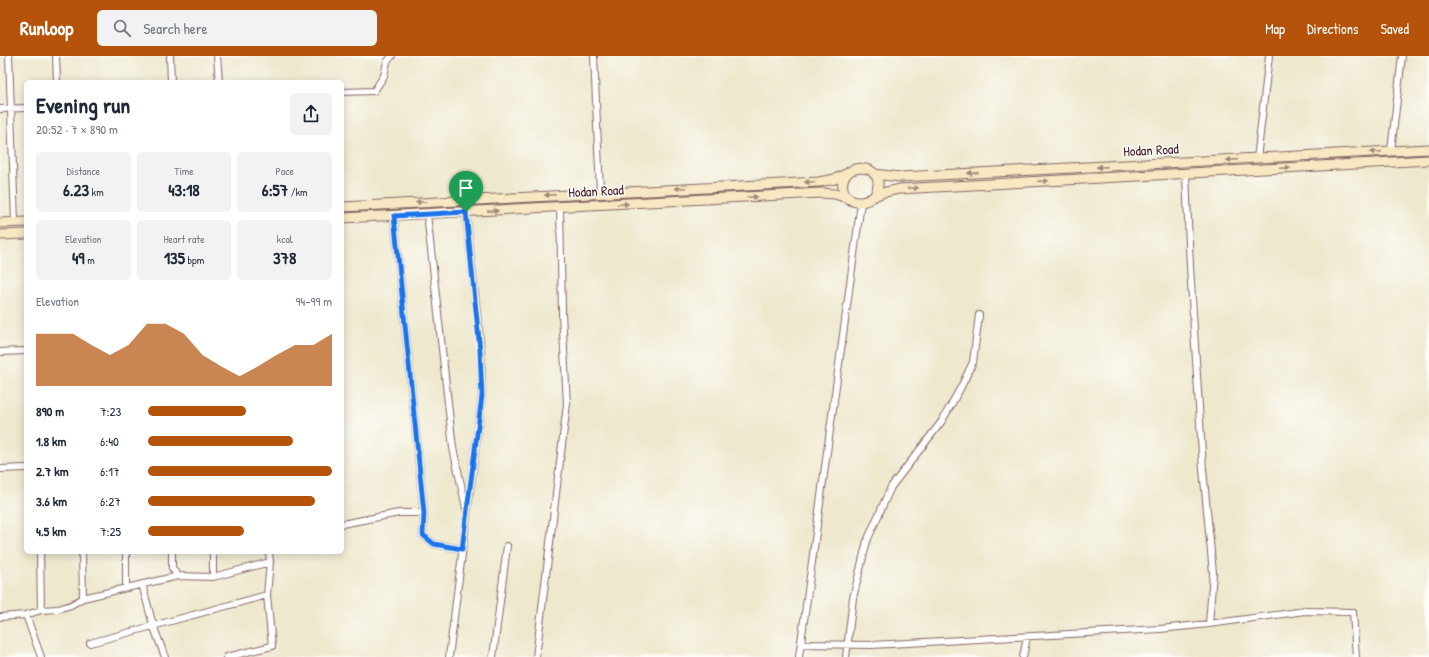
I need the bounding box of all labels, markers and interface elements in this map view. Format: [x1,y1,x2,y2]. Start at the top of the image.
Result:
search box [97,10,377,46]
text: Runloop [20,15,73,41]
icon: search [111,17,133,39]
text: Search here [143,18,207,39]
text: Map [1265,19,1285,38]
text: Directions [1307,19,1358,38]
text: Saved [1380,19,1409,38]
text: Evening run [36,90,130,120]
button: share [290,93,332,135]
text: 20:52 · 7 × 890 m [36,120,118,138]
street label: Hodan Road [1123,139,1180,160]
one-way arrow [1369,149,1382,155]
one-way arrow [1225,157,1238,163]
one-way arrow [1096,163,1108,170]
text: Distance [67,164,100,178]
text: Time [174,164,194,178]
text: Pace [276,164,294,178]
one-way arrow [1279,165,1291,172]
one-way arrow [967,170,979,177]
pin [449,171,483,212]
icon: arrive [455,177,477,199]
text: 6.23 [63,178,89,201]
text: 43:18 [168,178,200,201]
text: 6:57 [262,178,288,201]
one-way arrow [1037,178,1049,185]
one-way arrow [803,179,816,185]
street label: Hodan Road [568,180,625,201]
text: km [89,185,104,199]
text: /km [288,185,307,199]
one-way arrow [673,185,686,191]
one-way arrow [907,185,919,192]
one-way arrow [544,191,556,198]
one-way arrow [746,193,758,200]
one-way arrow [415,199,427,206]
one-way arrow [617,200,629,207]
one-way arrow [487,207,499,214]
text: Elevation [65,232,102,246]
text: Heart rate [163,232,205,246]
text: kcal [277,232,293,246]
text: 49 [72,246,85,269]
text: 135 [164,246,185,269]
text: 378 [273,246,296,269]
text: m [85,253,95,267]
text: bpm [185,253,204,267]
text: Elevation [36,292,79,310]
text: 94–99 m [296,292,332,310]
text: 890 m [36,402,64,420]
text: 7:23 [100,402,121,420]
text: 1.8 km [36,432,66,450]
text: 6:40 [100,432,119,450]
text: 2.7 km [36,462,69,480]
text: 6:17 [100,462,119,480]
text: 3.6 km [36,492,67,510]
text: 6:27 [100,492,121,510]
text: 4.5 km [36,522,66,540]
text: 7:25 [100,522,121,540]

